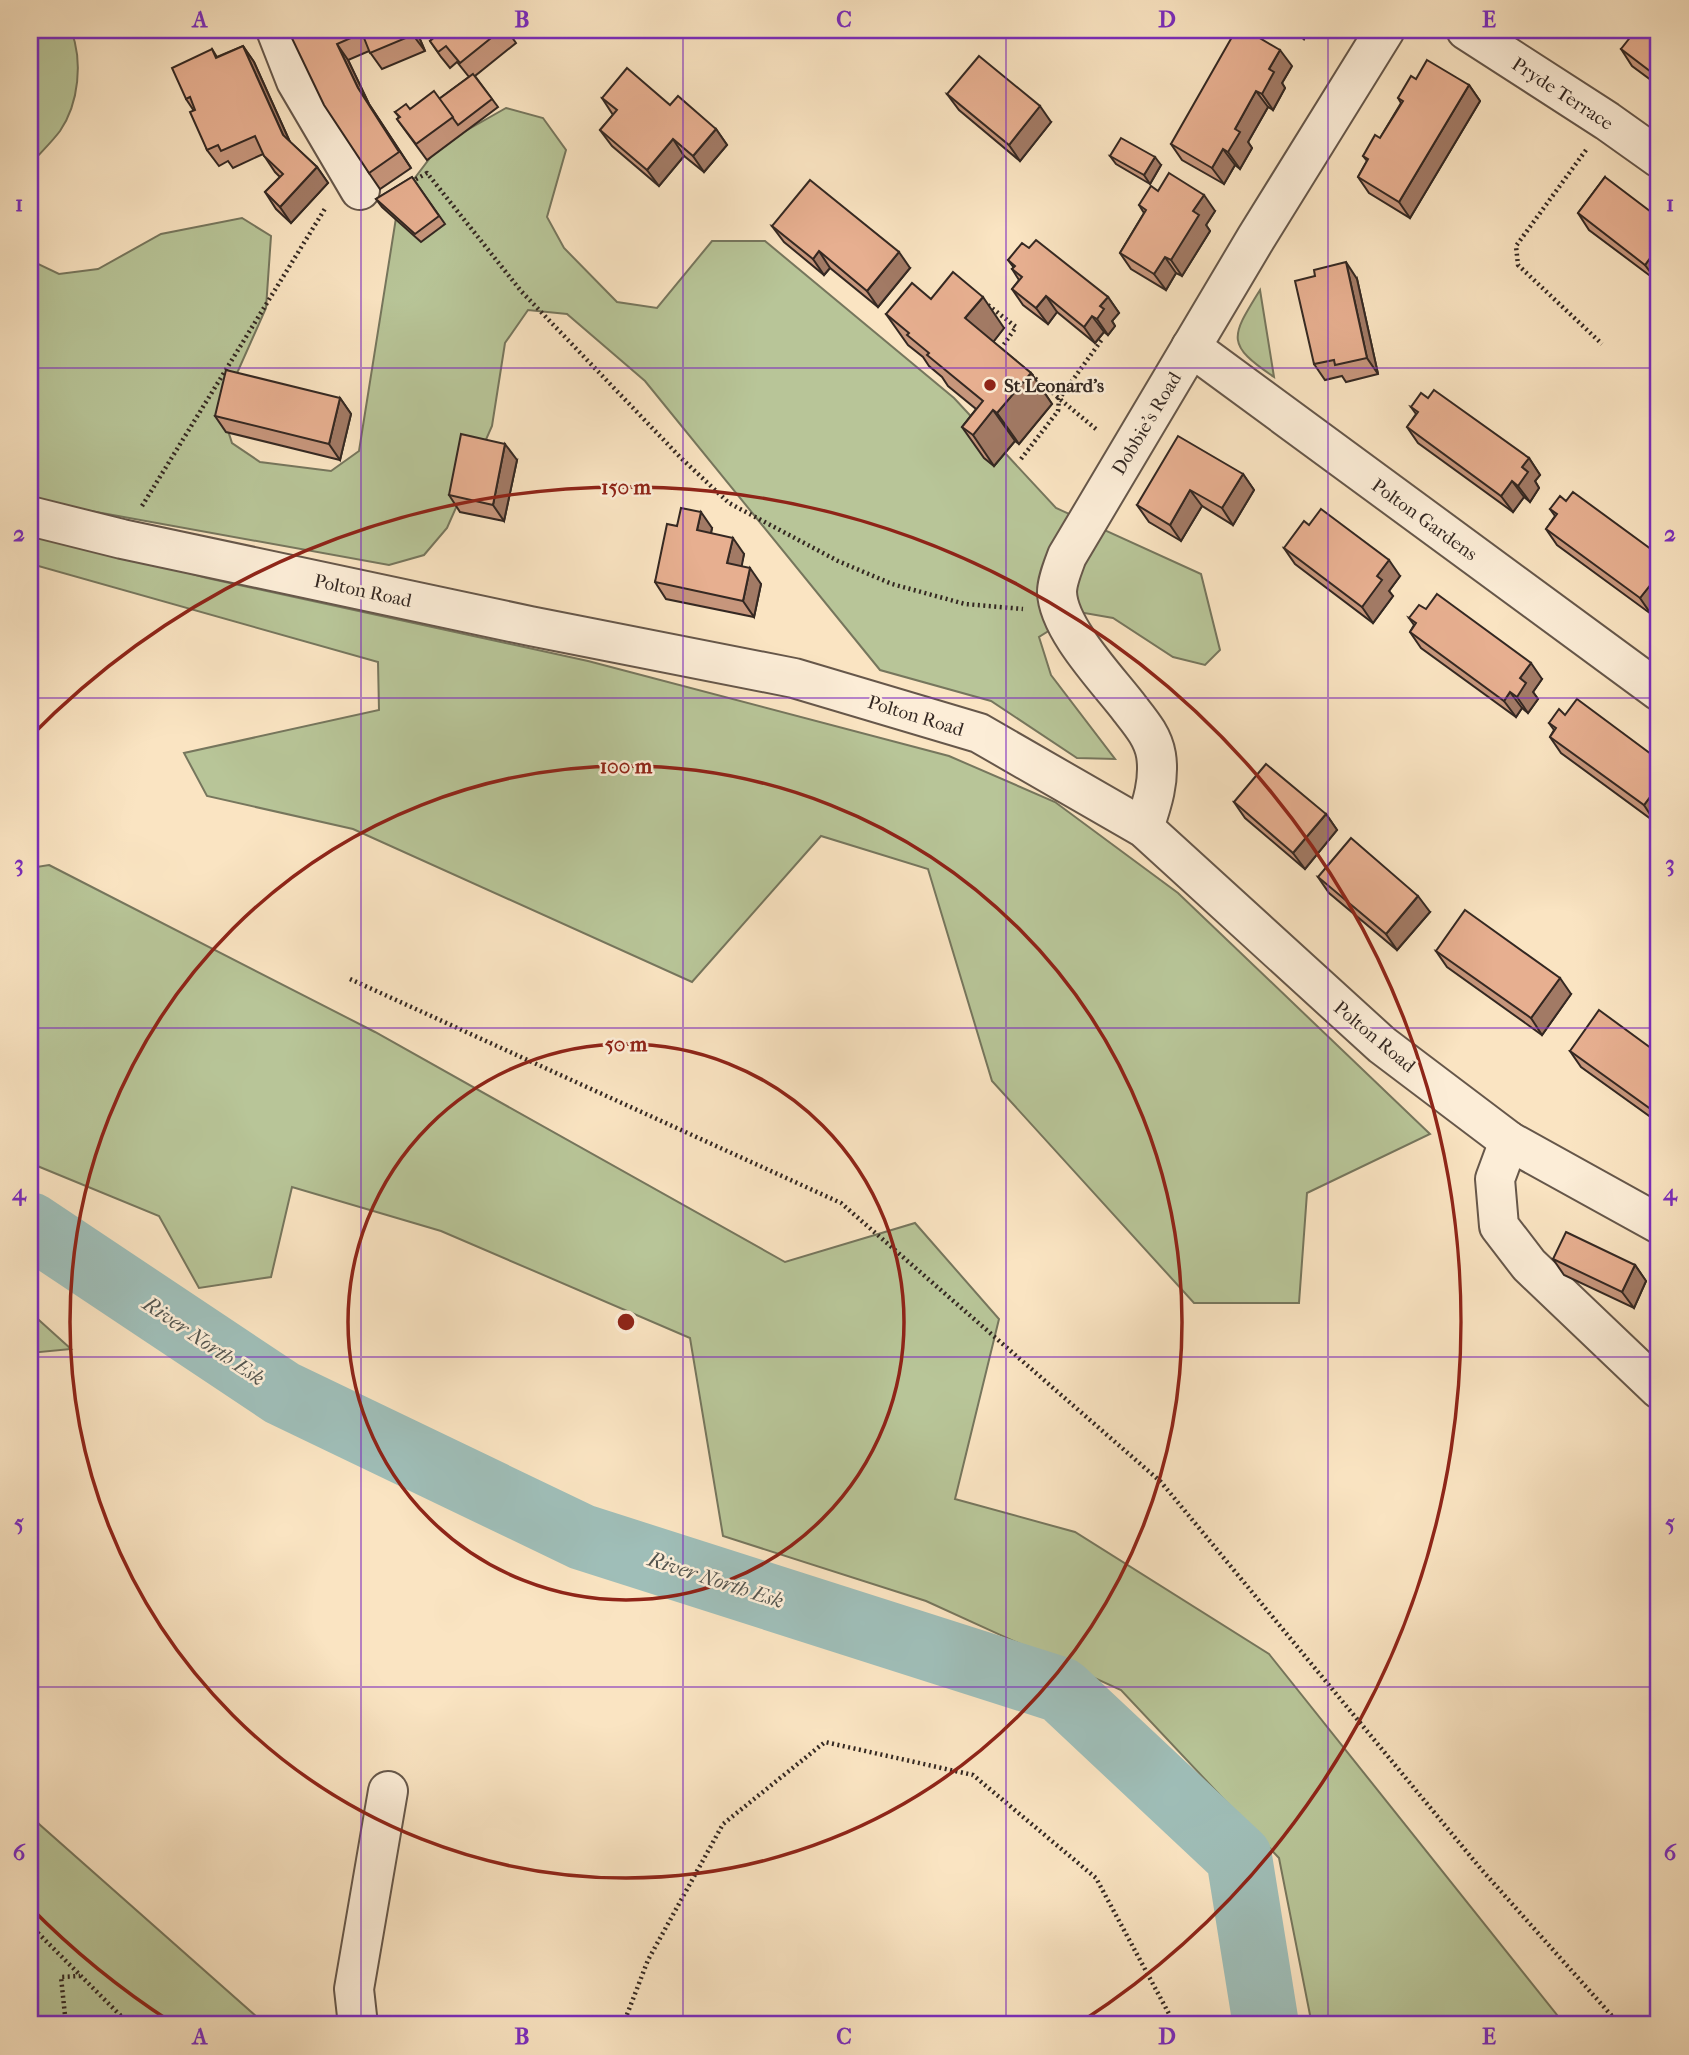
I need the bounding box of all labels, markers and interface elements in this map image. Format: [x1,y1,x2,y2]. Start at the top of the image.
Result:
text: A [191,6,209,33]
text: B [515,6,530,33]
text: C [836,6,852,33]
text: D [1158,6,1176,33]
text: E [1482,6,1496,33]
street label: Pryde Terrace [1508,53,1617,135]
text: 1 [15,190,23,217]
text: 1 [1666,190,1674,217]
street label: Dobbie's Road [1108,368,1186,479]
place label: St Leonard's [1004,375,1104,397]
marker: St Leonard's [982,377,998,393]
street label: Polton Gardens [1367,474,1481,565]
text: 150 m [601,475,652,499]
text: 2 [13,520,25,547]
text: 2 [1664,520,1676,547]
street label: Polton Road [312,570,414,612]
street label: Polton Road [865,691,967,741]
text: 100 m [600,754,653,778]
text: 3 [14,850,24,877]
text: 3 [1665,850,1675,877]
street label: Polton Road [1329,996,1420,1078]
text: 50 m [605,1032,648,1056]
text: 4 [11,1179,27,1206]
text: 4 [1662,1179,1678,1206]
water label: River North Esk [137,1290,269,1390]
centre of rings [614,1310,638,1334]
text: 5 [14,1509,24,1536]
text: 5 [1665,1509,1675,1536]
water label: River North Esk [643,1546,787,1613]
text: 6 [13,1839,26,1866]
text: 6 [1664,1839,1677,1866]
text: A [191,2023,209,2050]
text: B [515,2023,530,2050]
text: C [836,2023,852,2050]
text: D [1158,2023,1176,2050]
text: E [1482,2023,1496,2050]

